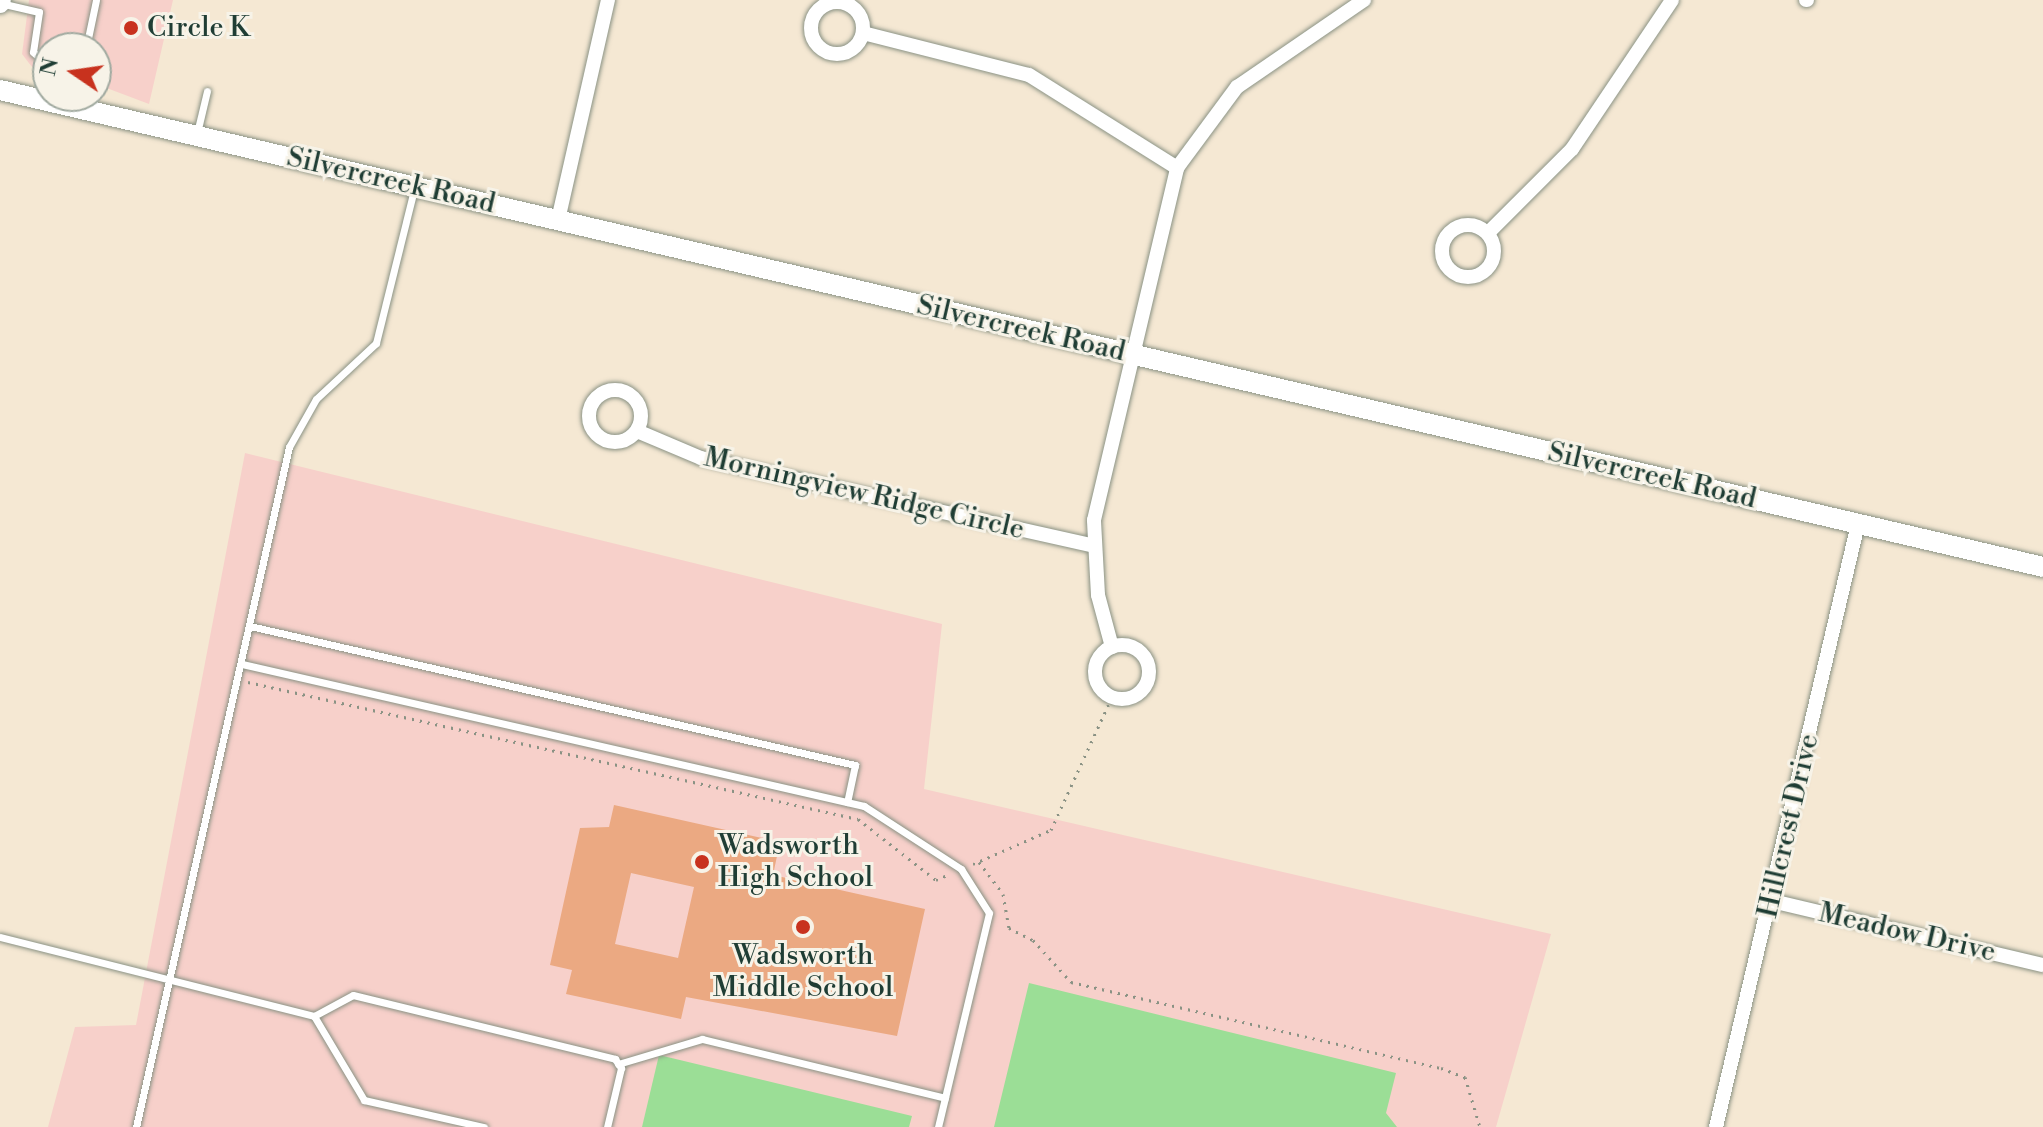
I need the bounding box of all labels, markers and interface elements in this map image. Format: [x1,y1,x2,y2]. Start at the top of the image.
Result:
place label: Circle K [147,11,250,45]
marker: Circle K [122,19,140,37]
north arrow [32,32,112,112]
text: N [35,55,65,78]
street label: Silvercreek Road [284,141,498,221]
street label: Silvercreek Road [914,289,1128,369]
street label: Silvercreek Road [1545,436,1759,516]
street label: Morningview Ridge Circle [701,441,1027,547]
street label: Hillcrest Drive [1752,731,1826,921]
place label: Wadsworth High School [718,829,873,895]
marker: Wadsworth High School [693,853,711,871]
street label: Meadow Drive [1815,896,1999,970]
marker: Wadsworth Middle School [794,918,812,936]
place label: Wadsworth Middle School [713,939,893,1005]

